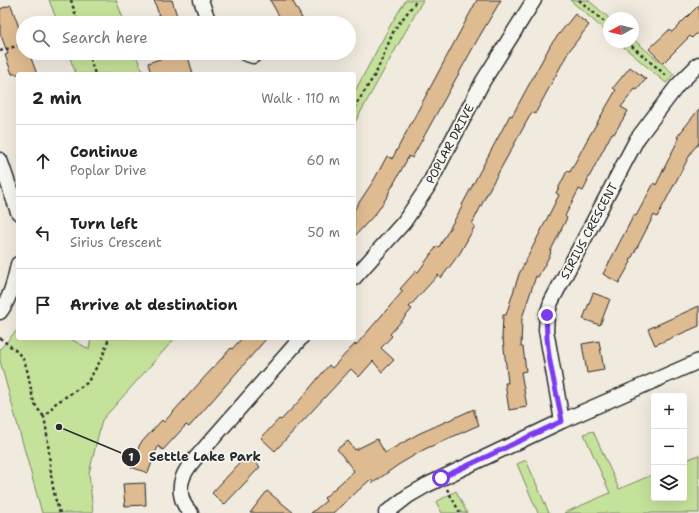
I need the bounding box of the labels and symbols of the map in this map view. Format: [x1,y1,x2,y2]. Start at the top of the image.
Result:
north arrow [603,12,639,48]
street label: POPLAR DRIVE [422,101,478,187]
street label: SIRIUS CRESCENT [557,179,622,282]
route end [538,306,556,324]
callout: Settle Lake Park [121,444,269,469]
text: Settle Lake Park [149,448,261,465]
text: 1 [128,449,134,465]
route start [432,469,450,487]

